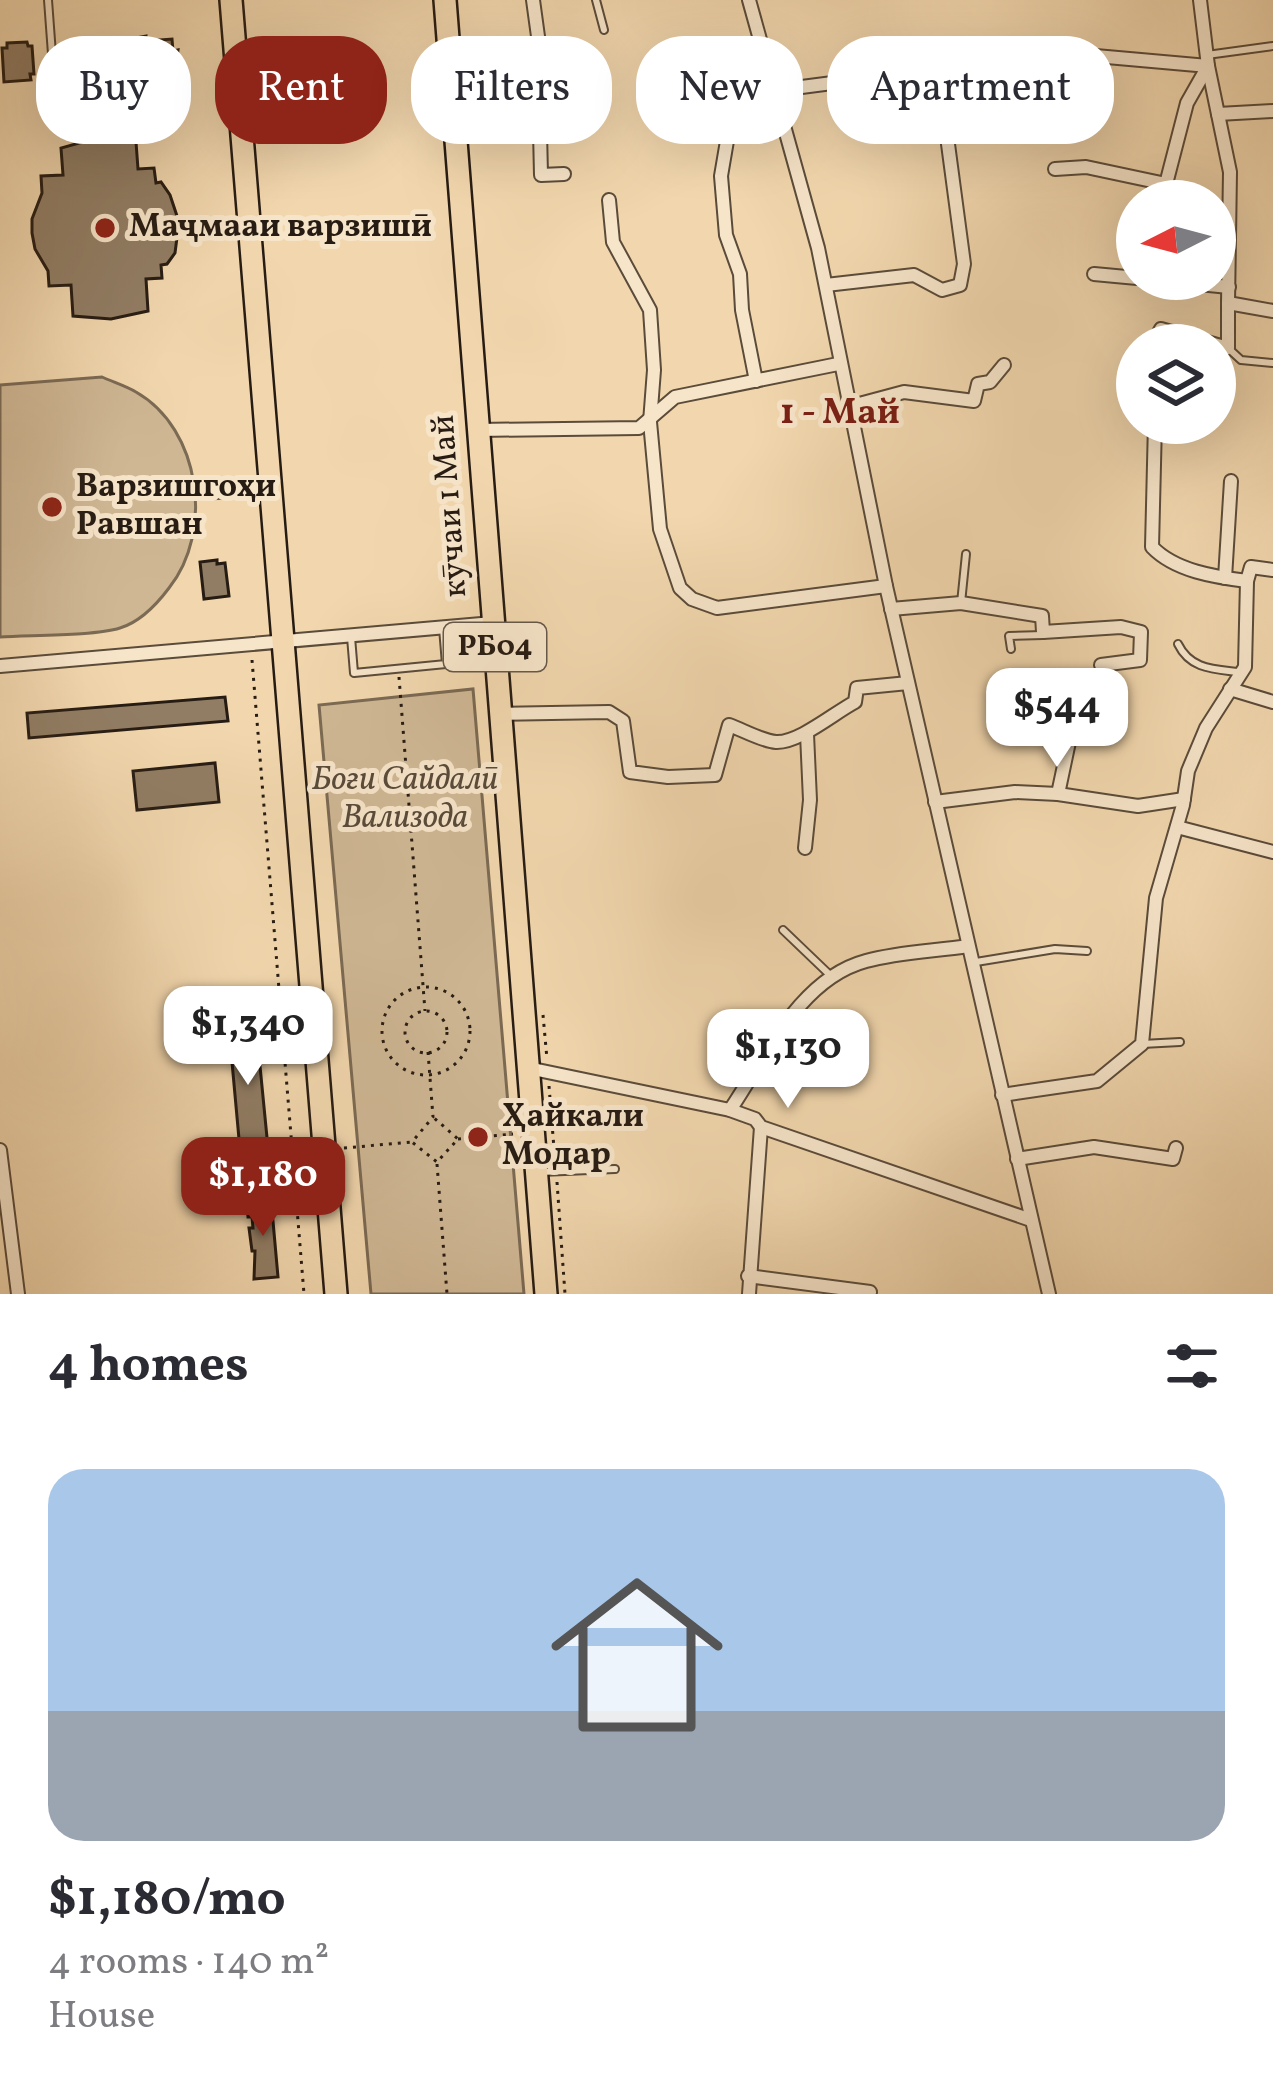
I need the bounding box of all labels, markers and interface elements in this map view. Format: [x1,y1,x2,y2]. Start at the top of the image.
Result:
chip: Buy [36,36,191,144]
chip: Rent [215,36,387,144]
chip: Filters [411,36,612,144]
chip: New [636,36,803,144]
chip: Apartment [827,36,1114,144]
north arrow [1116,180,1236,300]
map controls [1116,180,1236,444]
place label: Маҷмааи варзишӣ [129,205,432,251]
marker: Маҷмааи варзишӣ [92,215,118,241]
button: layers [1116,324,1236,444]
district label: 1 - Май [780,389,900,439]
street label: кӯчаи 1 Май [422,413,480,599]
place label: Варзишгоҳи Равшан [76,465,276,549]
marker: Варзишгоҳи Равшан [39,494,65,520]
road number: РБ04 [444,623,546,671]
pin: $544 [986,668,1128,770]
text: $544 [1013,680,1101,734]
park label: Боғи Сайдалӣ Вализода [312,758,498,842]
pin: $1,340 [150,986,346,1088]
text: $1,340 [191,998,305,1052]
pin: $1,130 [690,1009,886,1111]
text: $1,130 [734,1021,842,1075]
place label: Ҳайкали Модар [502,1095,644,1179]
marker: Ҳайкали Модар [465,1124,491,1150]
pin: $1,180 [165,1137,361,1239]
text: $1,180 [208,1149,318,1203]
text: 4 homes [48,1331,249,1402]
icon: filters [1159,1333,1225,1399]
icon: home [529,1547,745,1763]
text: $1,180/mo [48,1865,286,1936]
text: 4 rooms · 140 m² [48,1936,329,1990]
text: House [48,1990,155,2044]

